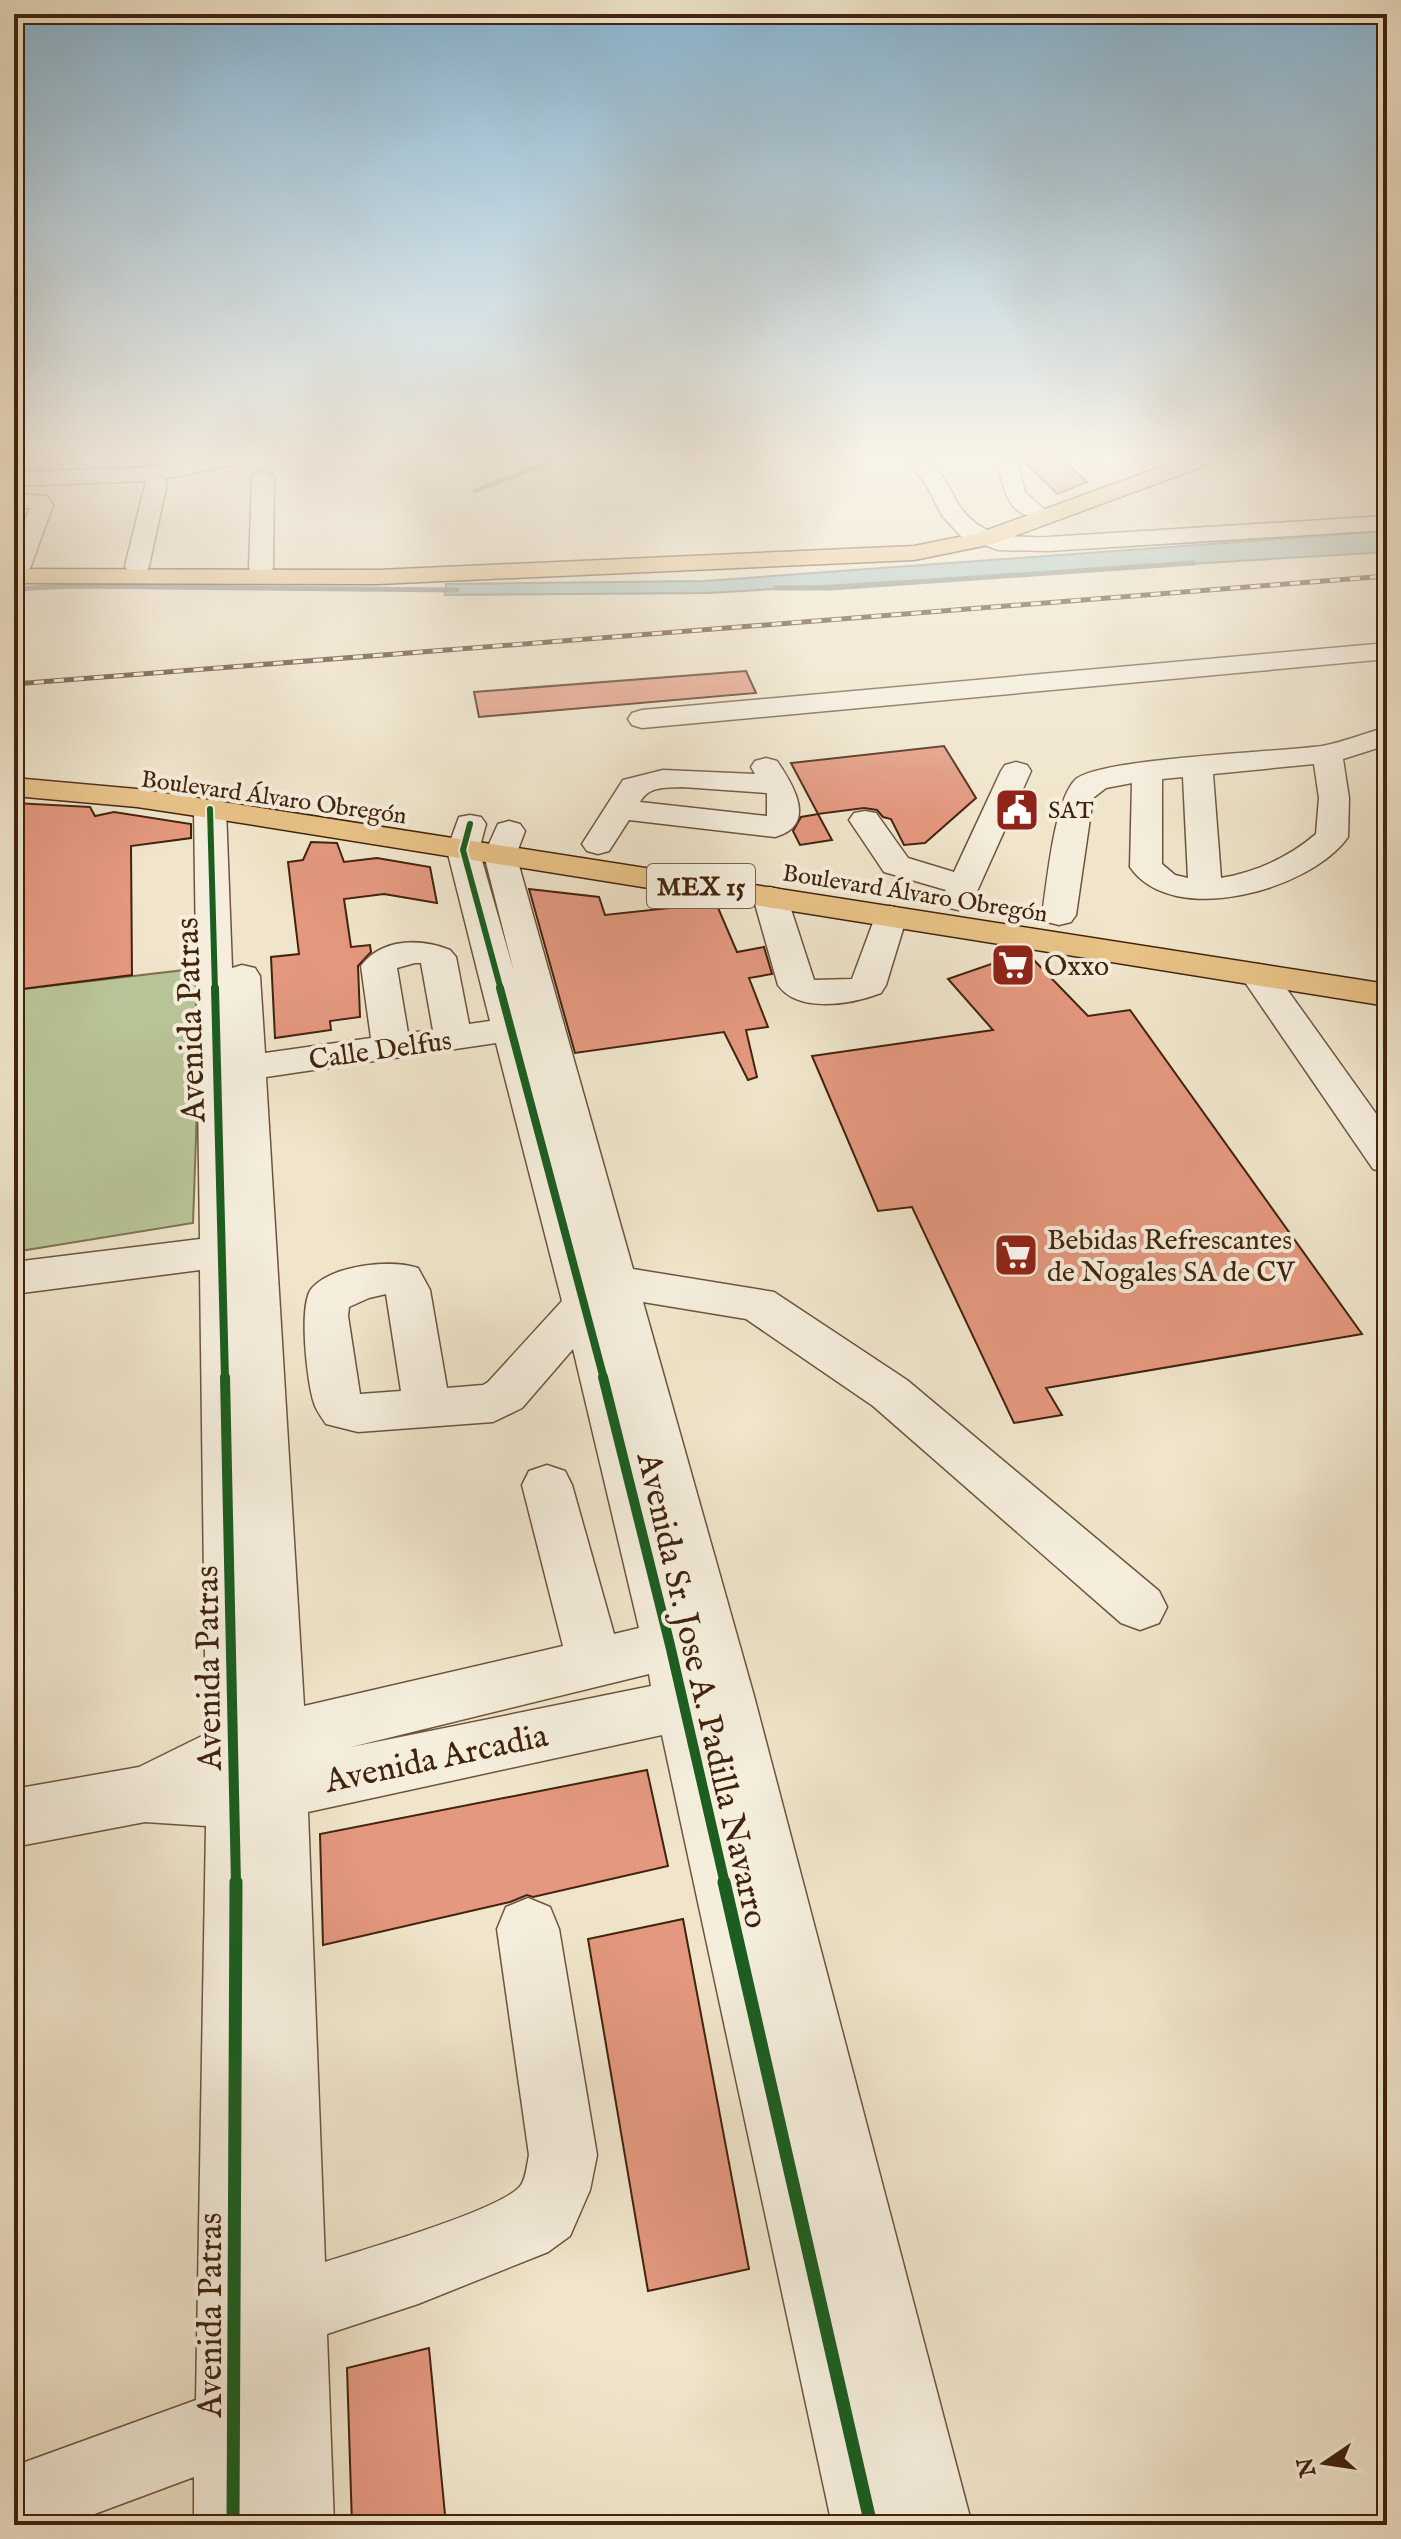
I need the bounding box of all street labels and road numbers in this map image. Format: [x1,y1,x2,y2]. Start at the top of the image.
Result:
street label: Boulevard Álvaro Obregón [139,764,409,833]
street label: Boulevard Álvaro Obregón [780,858,1050,931]
road number: MEX 15 [647,864,755,908]
street label: Avenida Patras [166,917,217,1124]
street label: Calle Delfus [307,1024,454,1079]
street label: Avenida Sr. Jose A. Padilla Navarro [626,1448,777,1933]
street label: Avenida Patras [186,1565,233,1772]
street label: Avenida Arcadia [320,1715,552,1804]
street label: Avenida Patras [190,2212,233,2419]

